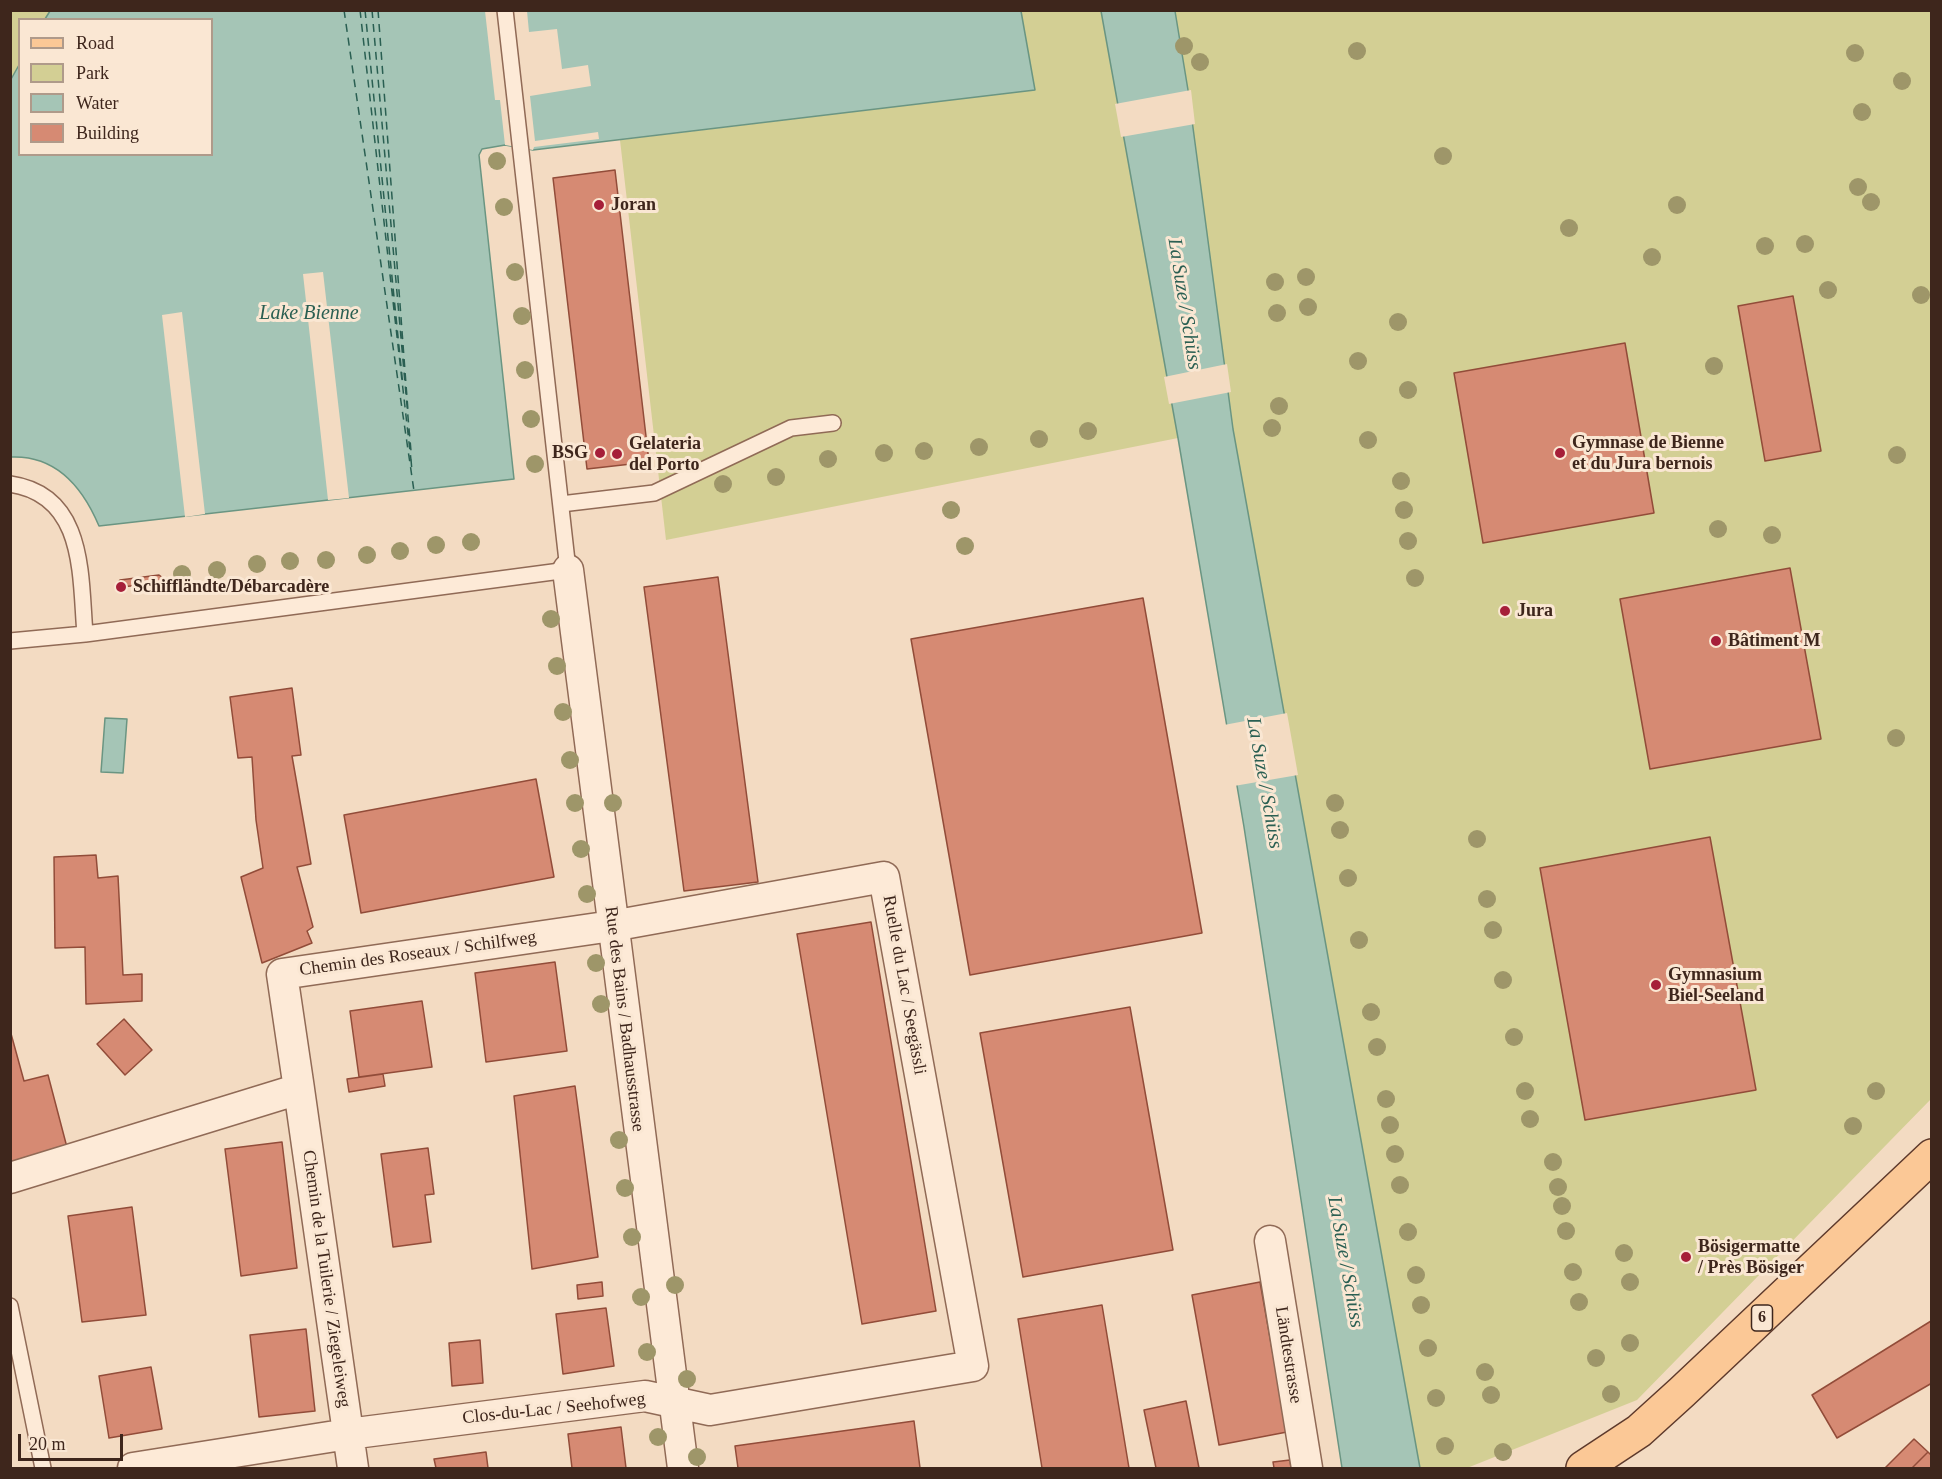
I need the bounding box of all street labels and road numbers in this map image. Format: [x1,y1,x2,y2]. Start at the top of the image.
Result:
street label: Ruelle du Lac / Seegässli [878,894,930,1076]
street label: Rue des Bains / Badhausstrasse [599,905,649,1133]
street label: Chemin des Roseaux / Schilfweg [298,927,538,981]
street label: Chemin de la Tuilerie / Ziegeleiweg [297,1149,355,1409]
street label: Ländtestrasse [1270,1305,1306,1405]
road number: 6 [1752,1305,1772,1331]
street label: Clos-du-Lac / Seehofweg [461,1389,647,1429]

